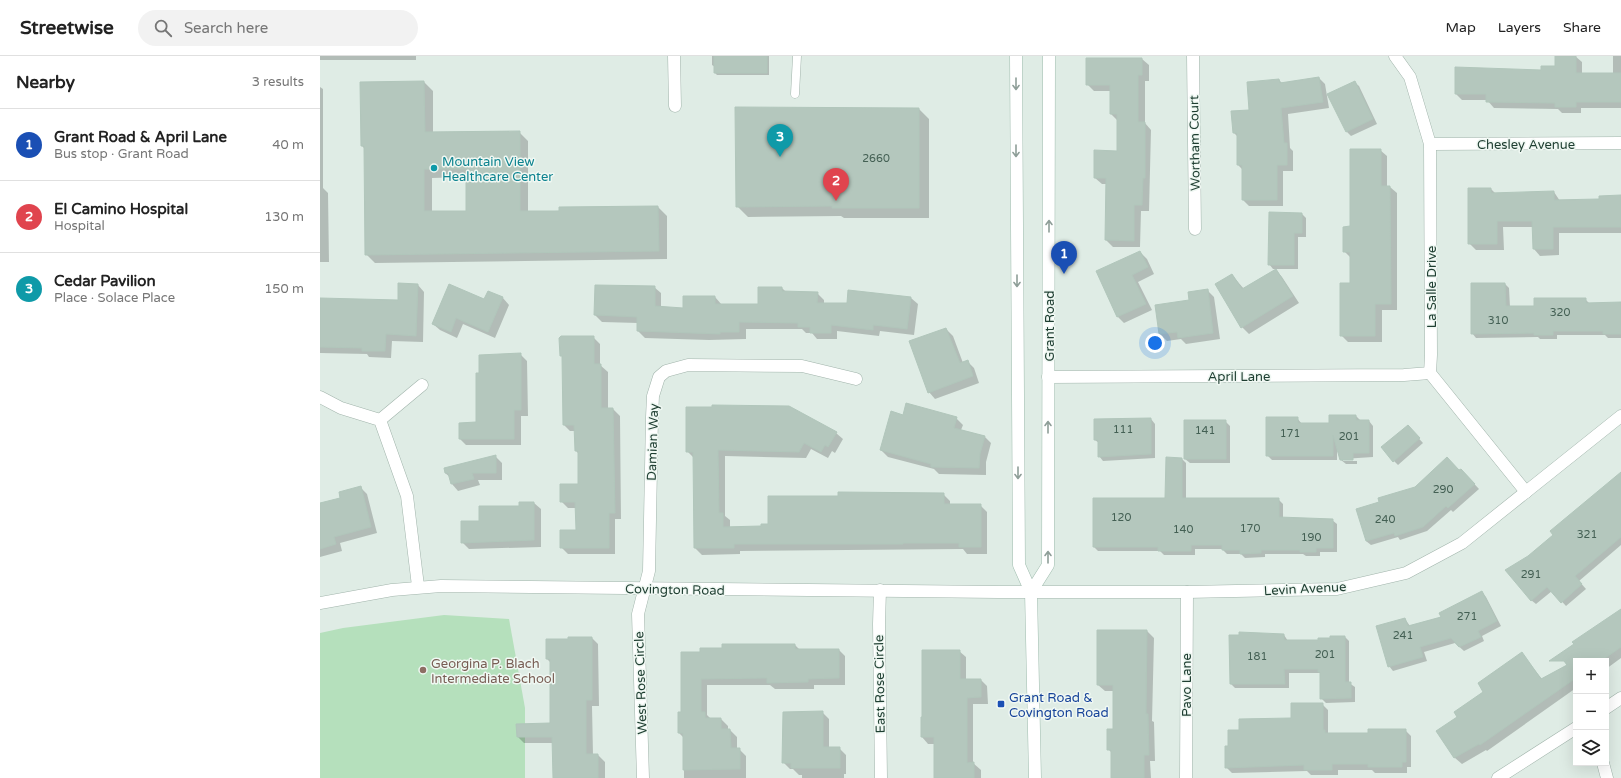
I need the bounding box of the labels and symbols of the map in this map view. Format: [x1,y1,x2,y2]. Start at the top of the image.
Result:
one-way arrow [1012,77,1020,90]
street label: Wortham Court [1186,95,1204,191]
pin: 3 [767,124,793,157]
street label: Chesley Avenue [1477,137,1575,153]
one-way arrow [1012,144,1020,157]
house number: 2660 [862,152,890,165]
place label: Mountain View Healthcare Center [442,154,553,185]
marker: Mountain View Healthcare Center [429,163,439,173]
pin: 2 [823,168,849,201]
one-way arrow [1045,220,1053,233]
pin: 1 [1051,241,1077,274]
street label: La Salle Drive [1424,246,1440,328]
one-way arrow [1013,274,1021,287]
street label: Grant Road [1042,291,1058,361]
house number: 320 [1550,306,1570,319]
house number: 310 [1488,314,1508,327]
your location [1145,333,1165,353]
street label: April Lane [1208,369,1270,385]
street label: Damian Way [644,403,662,481]
one-way arrow [1044,421,1052,434]
house number: 111 [1113,423,1133,436]
house number: 141 [1195,424,1215,437]
house number: 171 [1280,427,1300,440]
house number: 201 [1339,430,1359,443]
one-way arrow [1014,466,1022,479]
house number: 290 [1433,483,1453,496]
house number: 120 [1111,511,1131,524]
house number: 240 [1375,513,1395,526]
house number: 170 [1240,522,1260,535]
house number: 140 [1173,523,1193,536]
house number: 321 [1577,528,1597,541]
house number: 190 [1301,531,1321,544]
one-way arrow [1044,551,1052,564]
house number: 291 [1521,568,1541,581]
street label: Levin Avenue [1263,579,1347,599]
street label: Covington Road [625,581,725,599]
house number: 271 [1457,610,1477,623]
house number: 241 [1393,629,1413,642]
street label: West Rose Circle [631,631,651,735]
street label: East Rose Circle [871,634,889,733]
house number: 201 [1315,648,1335,661]
house number: 181 [1247,650,1267,663]
street label: Pavo Lane [1179,653,1195,717]
place label: Georgina P. Blach Intermediate School [431,656,555,687]
marker: Georgina P. Blach Intermediate School [418,665,428,675]
place label: Grant Road & Covington Road [1009,690,1109,721]
marker: Grant Road & Covington Road [996,699,1006,709]

